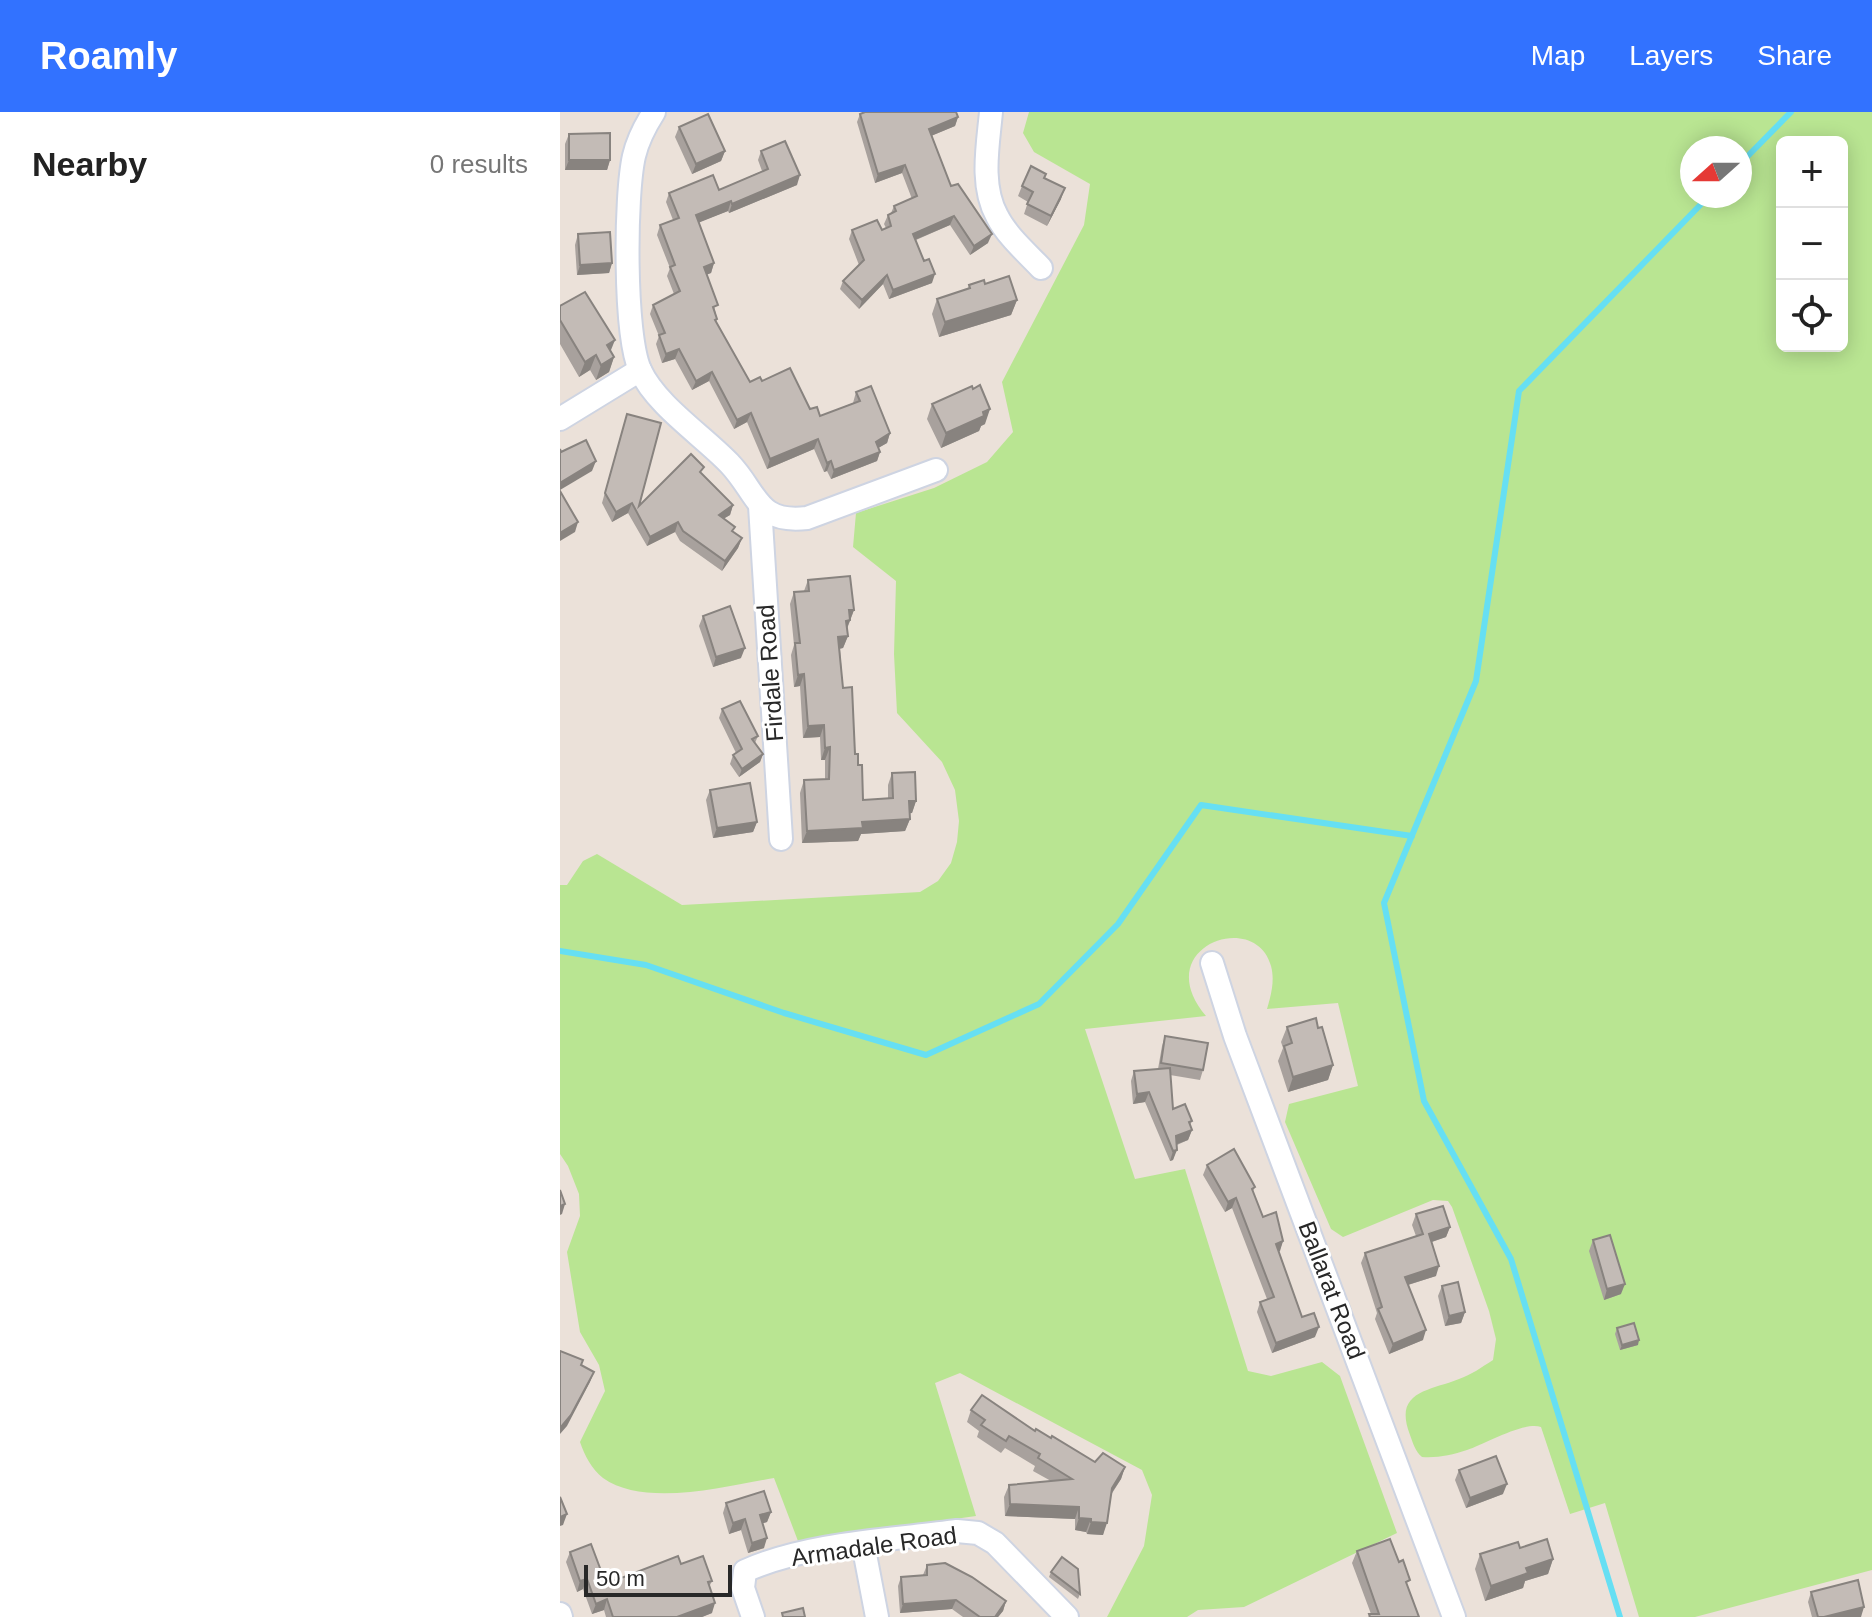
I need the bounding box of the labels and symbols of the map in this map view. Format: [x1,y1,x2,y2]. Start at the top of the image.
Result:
north arrow [1680,136,1752,208]
street label: Firdale Road [752,604,788,742]
street label: Ballarat Road [1293,1217,1371,1363]
street label: Armadale Road [790,1521,958,1571]
scale bar [584,1561,732,1597]

